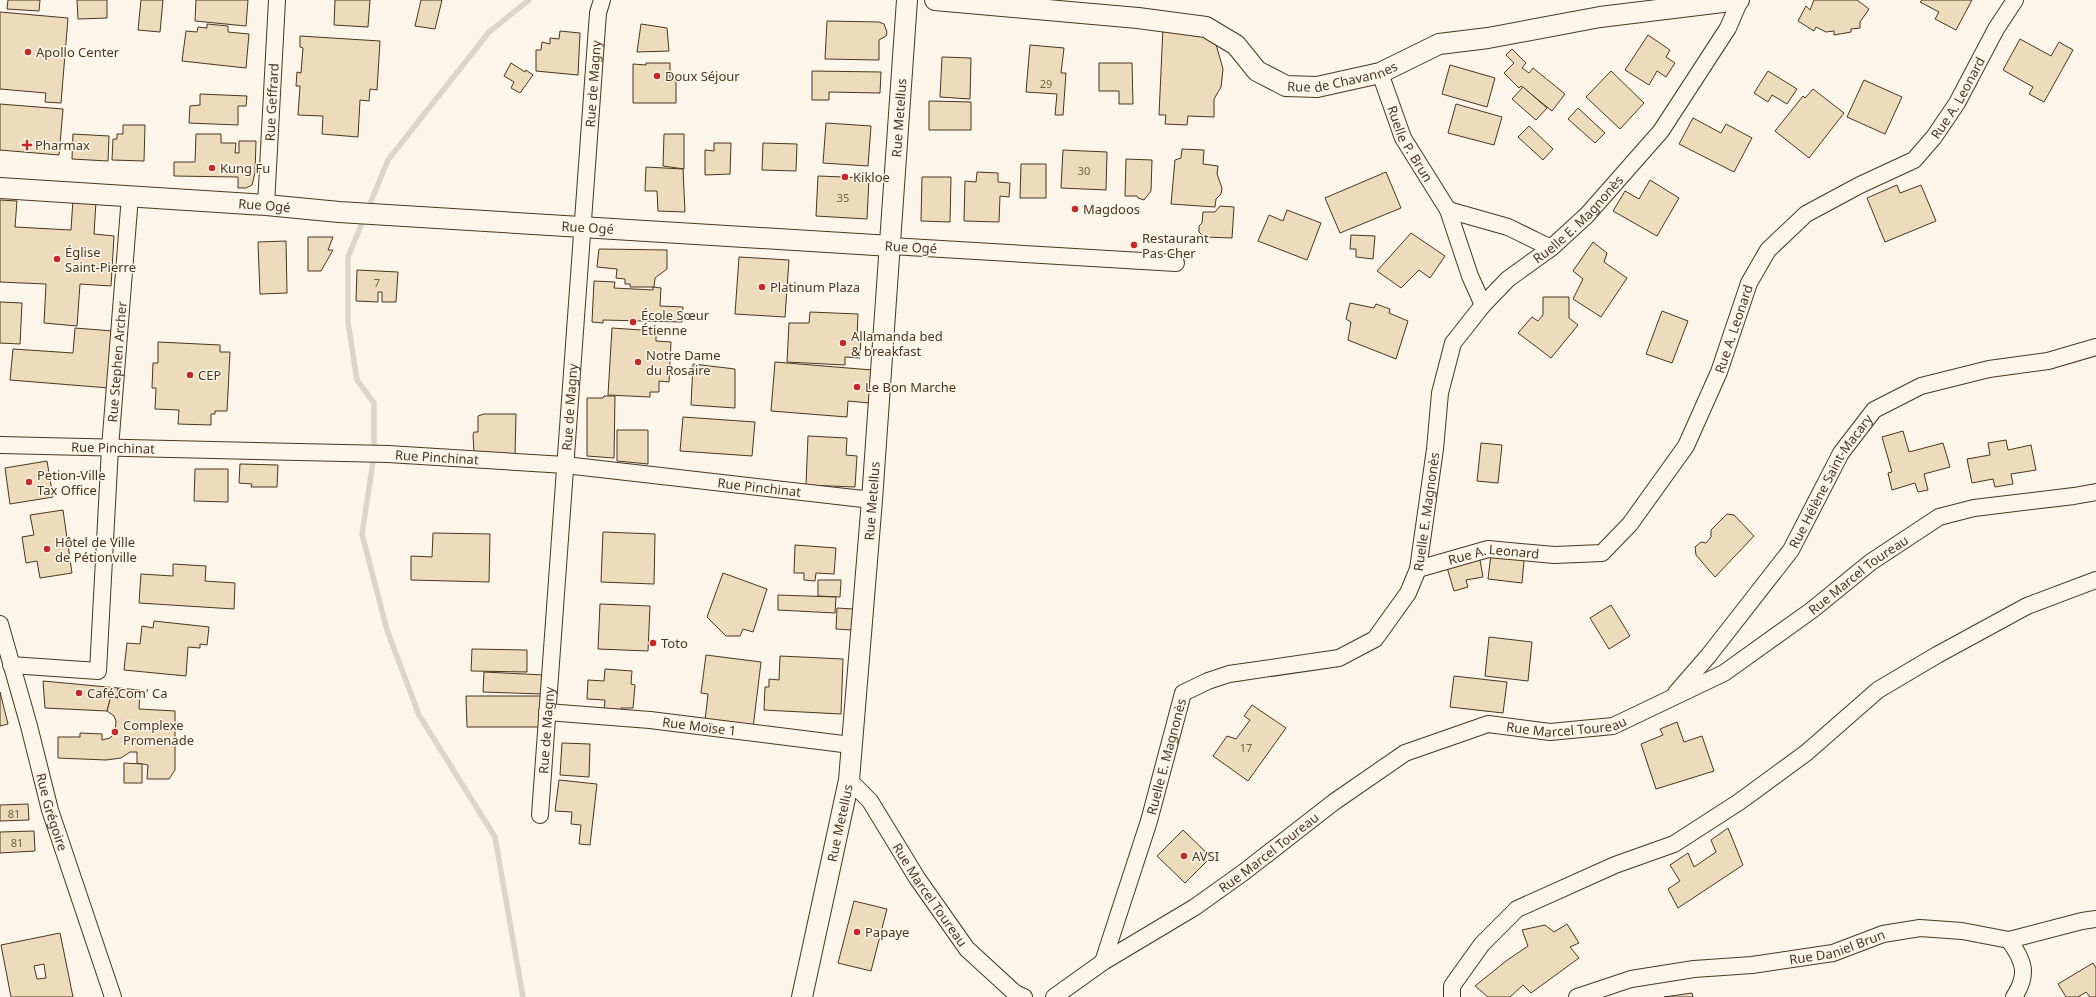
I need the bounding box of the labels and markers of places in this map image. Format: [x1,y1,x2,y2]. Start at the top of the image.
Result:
place label: Apollo Center [36,43,120,61]
marker: Apollo Center [23,47,33,57]
place label: Doux Séjour [665,67,740,85]
marker: Doux Séjour [652,71,662,81]
place label: Pharmax [35,136,90,154]
marker: Pharmax [22,140,32,150]
place label: Kung Fu [220,159,270,177]
marker: Kung Fu [207,163,217,173]
place label: Kikloe [853,168,890,186]
marker: Kikloe [840,172,850,182]
place label: Magdoos [1083,200,1140,218]
marker: Magdoos [1070,204,1080,214]
place label: Restaurant Pas Cher [1142,229,1209,262]
marker: Restaurant Pas Cher [1129,240,1139,250]
place label: Église Saint-Pierre [65,243,136,276]
marker: Église Saint-Pierre [52,254,62,264]
place label: Platinum Plaza [770,278,860,296]
marker: Platinum Plaza [757,282,767,292]
place label: École Sœur Étienne [641,306,710,339]
marker: École Sœur Étienne [628,317,638,327]
place label: Allamanda bed & breakfast [851,327,943,360]
marker: Allamanda bed & breakfast [838,338,848,348]
place label: Notre Dame du Rosaire [646,346,721,379]
marker: Notre Dame du Rosaire [633,357,643,367]
place label: CEP [198,366,221,384]
marker: CEP [185,370,195,380]
place label: Le Bon Marche [865,378,956,396]
marker: Le Bon Marche [852,382,862,392]
place label: Petion-Ville Tax Office [37,466,106,499]
marker: Petion-Ville Tax Office [24,477,34,487]
place label: Hôtel de Ville de Pétionville [55,533,137,566]
marker: Hôtel de Ville de Pétionville [42,544,52,554]
place label: Toto [661,634,688,652]
marker: Toto [648,638,658,648]
place label: Café Com' Ca [87,684,168,702]
marker: Café Com' Ca [74,688,84,698]
place label: Complexe Promenade [123,716,194,749]
marker: Complexe Promenade [110,727,120,737]
place label: AVSI [1192,847,1219,865]
marker: AVSI [1179,851,1189,861]
place label: Papaye [865,923,909,941]
marker: Papaye [852,927,862,937]

